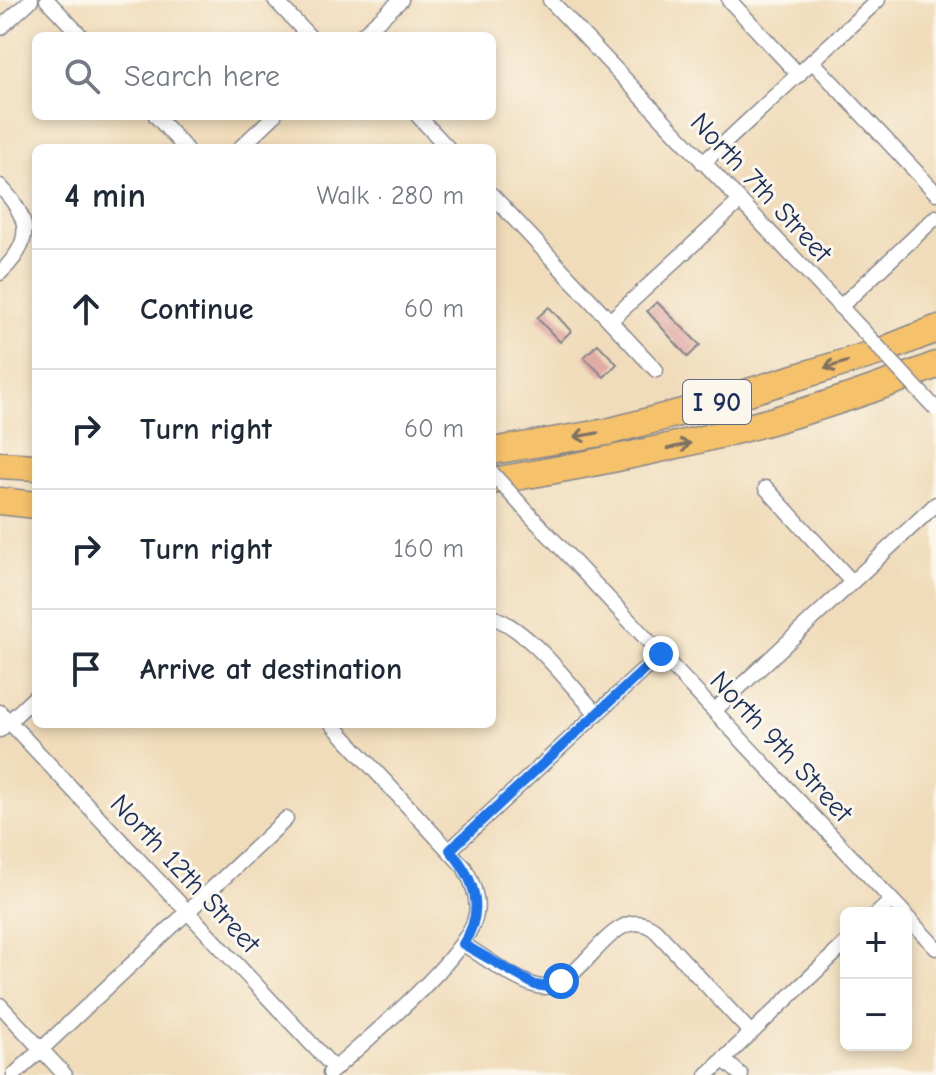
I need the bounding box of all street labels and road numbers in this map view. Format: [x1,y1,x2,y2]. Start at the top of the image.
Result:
street label: North 7th Street [684,106,839,270]
road number: I 90 [683,380,751,424]
street label: North 9th Street [703,665,860,829]
street label: North 12th Street [104,788,268,960]

